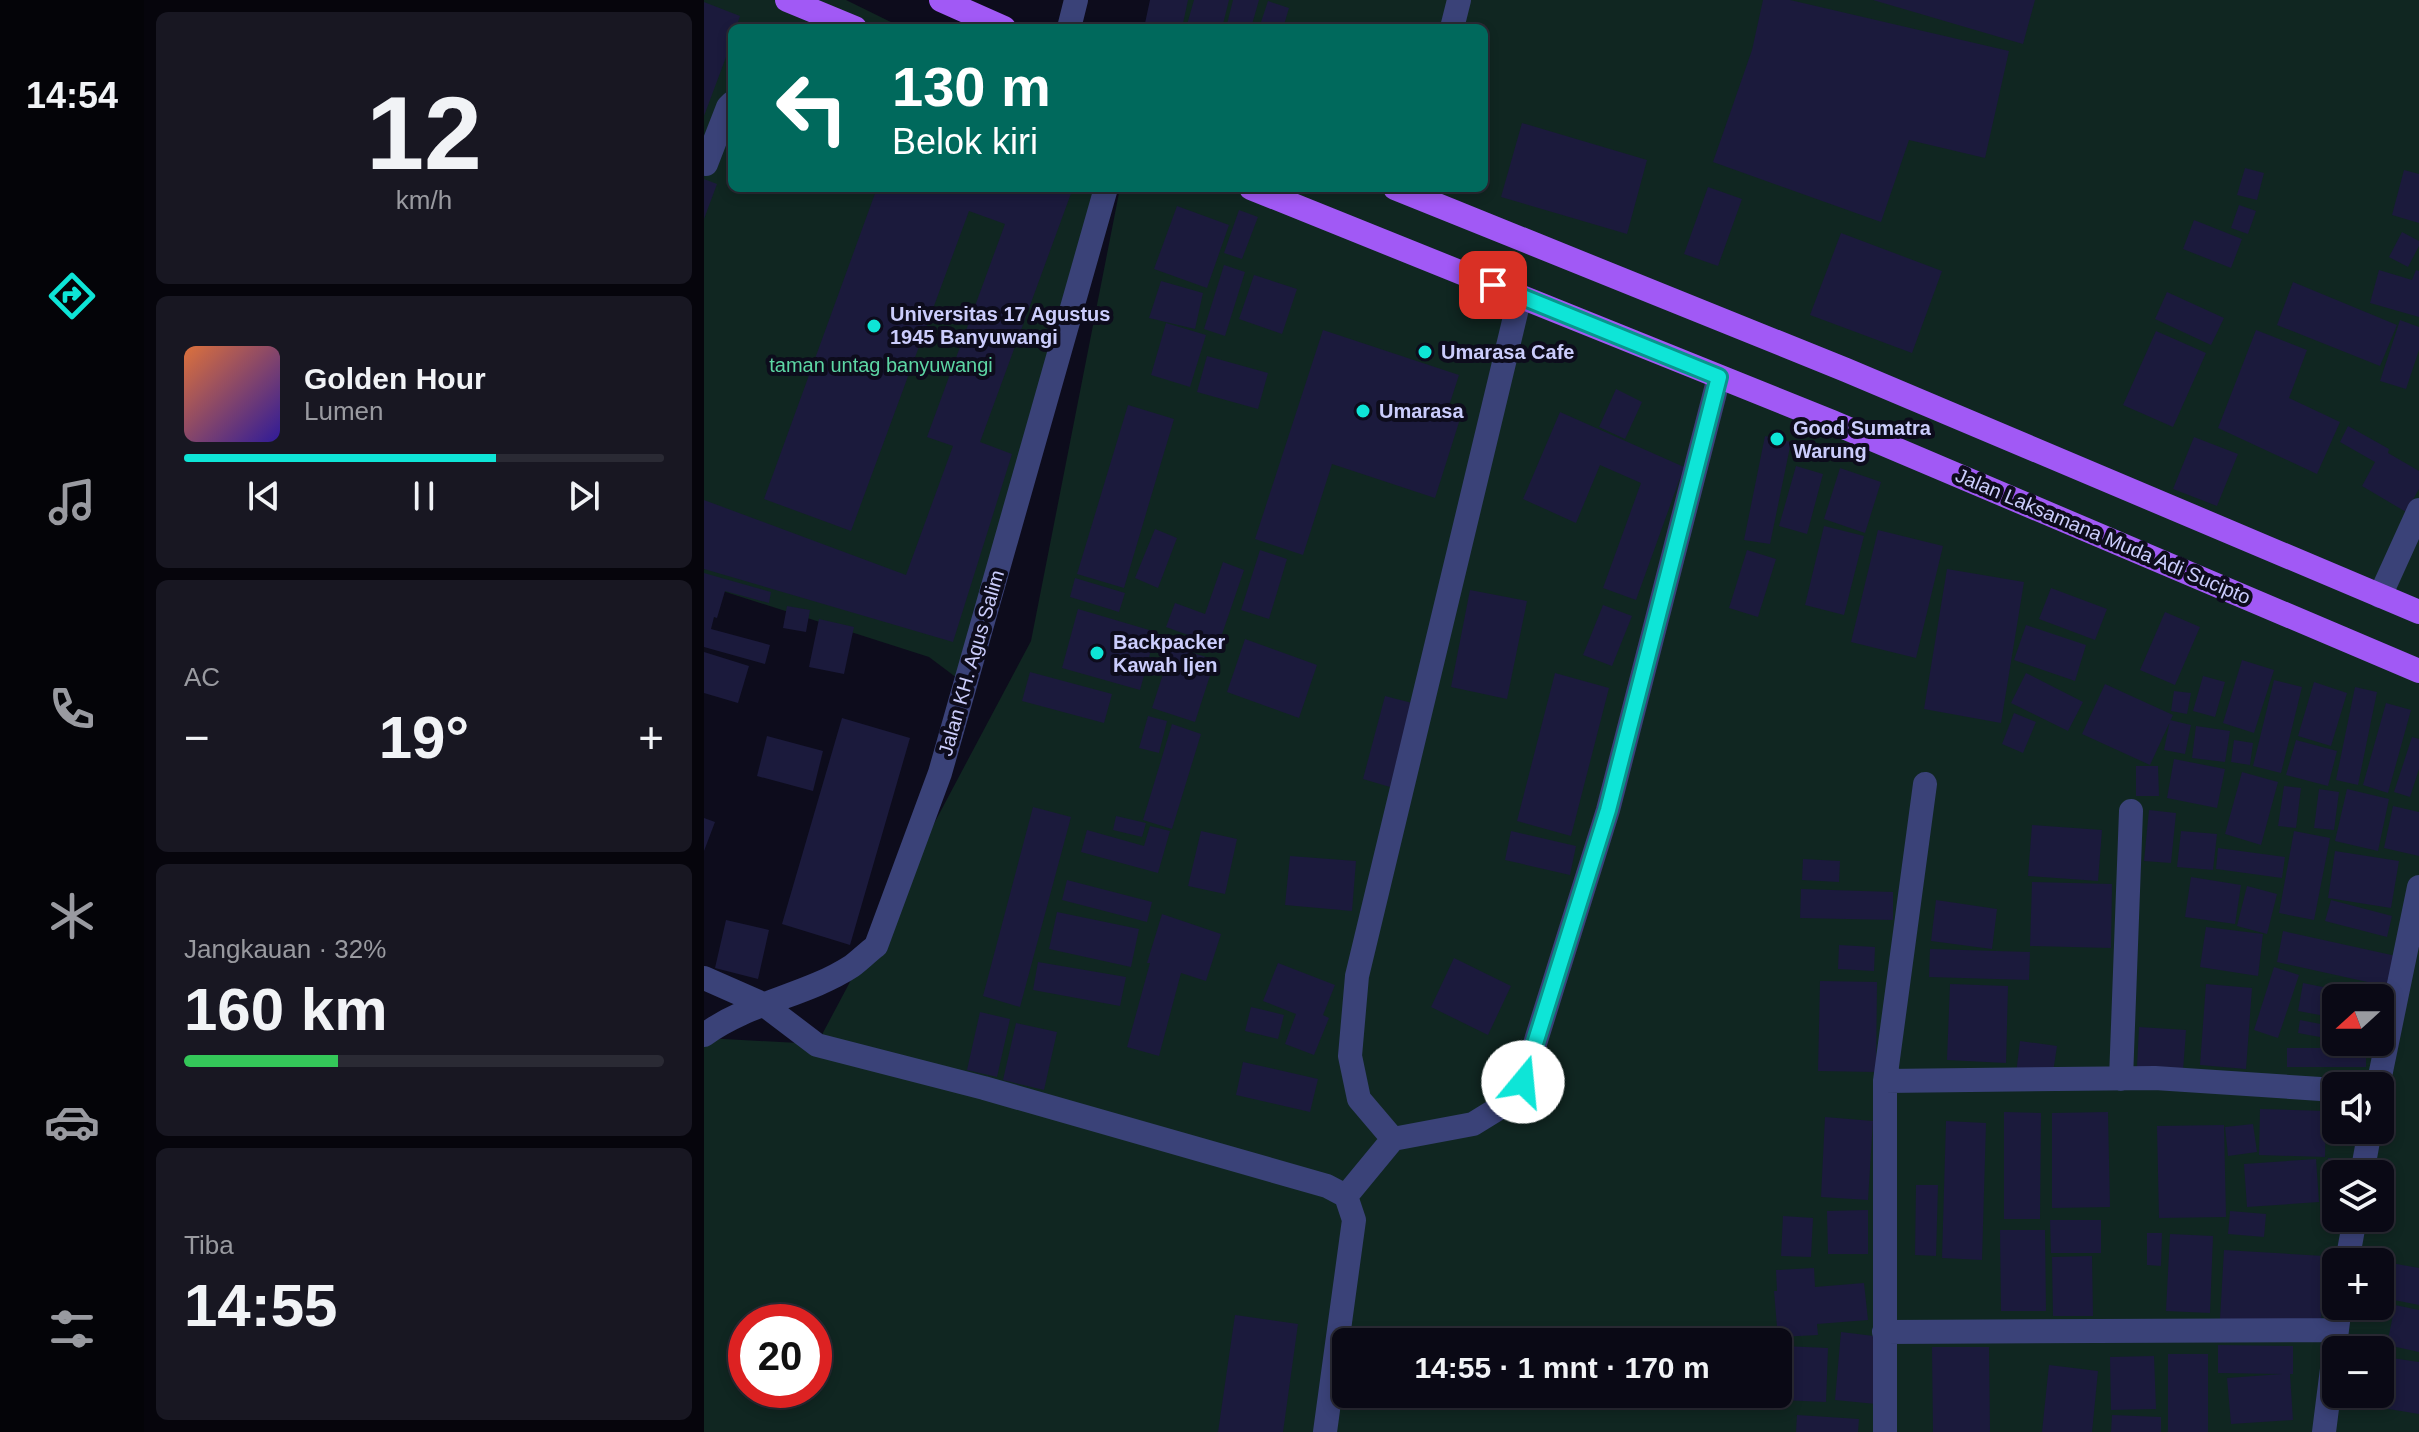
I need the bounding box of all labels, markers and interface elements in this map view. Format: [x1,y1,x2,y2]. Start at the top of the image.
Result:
text: 130 m [892,55,1051,118]
icon: left [760,56,864,160]
text: 14:54 [26,75,118,116]
text: 12 [366,75,482,191]
text: Belok kiri [892,121,1038,162]
text: km/h [396,185,452,215]
pin [1459,251,1527,319]
icon: arrive [1471,263,1515,307]
icon: directions [44,268,100,324]
place label: Universitas 17 Agustus 1945 Banyuwangi [890,303,1110,348]
marker: Universitas 17 Agustus 1945 Banyuwangi [865,317,883,335]
place label: Umarasa Cafe [1441,341,1574,363]
marker: Umarasa Cafe [1416,343,1434,361]
park label: taman untag banyuwangi [769,354,993,376]
text: Golden Hour [304,362,486,395]
text: Lumen [304,396,384,426]
place label: Umarasa [1379,400,1464,422]
marker: Umarasa [1354,402,1372,420]
place label: Good Sumatra Warung [1793,417,1932,462]
marker: Good Sumatra Warung [1768,430,1786,448]
street label: Jalan Laksamana Muda Adi Sucipto [1952,464,2254,608]
icon: music [44,474,100,530]
icon: previous [242,474,286,518]
icon: pause [402,474,446,518]
icon: next [562,474,606,518]
street label: Jalan KH. Agus Salim [934,568,1008,758]
place label: Backpacker Kawah Ijen [1113,631,1226,676]
marker: Backpacker Kawah Ijen [1088,644,1106,662]
text: AC [184,662,220,692]
icon: phone [44,681,100,737]
text: 19° [379,704,469,771]
text: − [184,713,210,762]
text: + [638,713,664,762]
icon: climate [44,888,100,944]
text: Jangkauan · 32% [184,934,386,964]
text: 160 km [184,976,388,1043]
north arrow [2322,984,2394,1056]
map controls [2322,984,2394,1408]
position arrow [1481,1040,1565,1124]
button: sound [2322,1072,2394,1144]
icon: car [44,1094,100,1150]
button: layers [2322,1160,2394,1232]
text: Tiba [184,1230,234,1260]
button: + [2322,1248,2394,1320]
text: 14:55 [184,1272,337,1339]
icon: filters [44,1301,100,1357]
speed limit sign: 20 [728,1304,832,1408]
button: − [2322,1336,2394,1408]
text: 14:55 · 1 mnt · 170 m [1414,1351,1710,1384]

